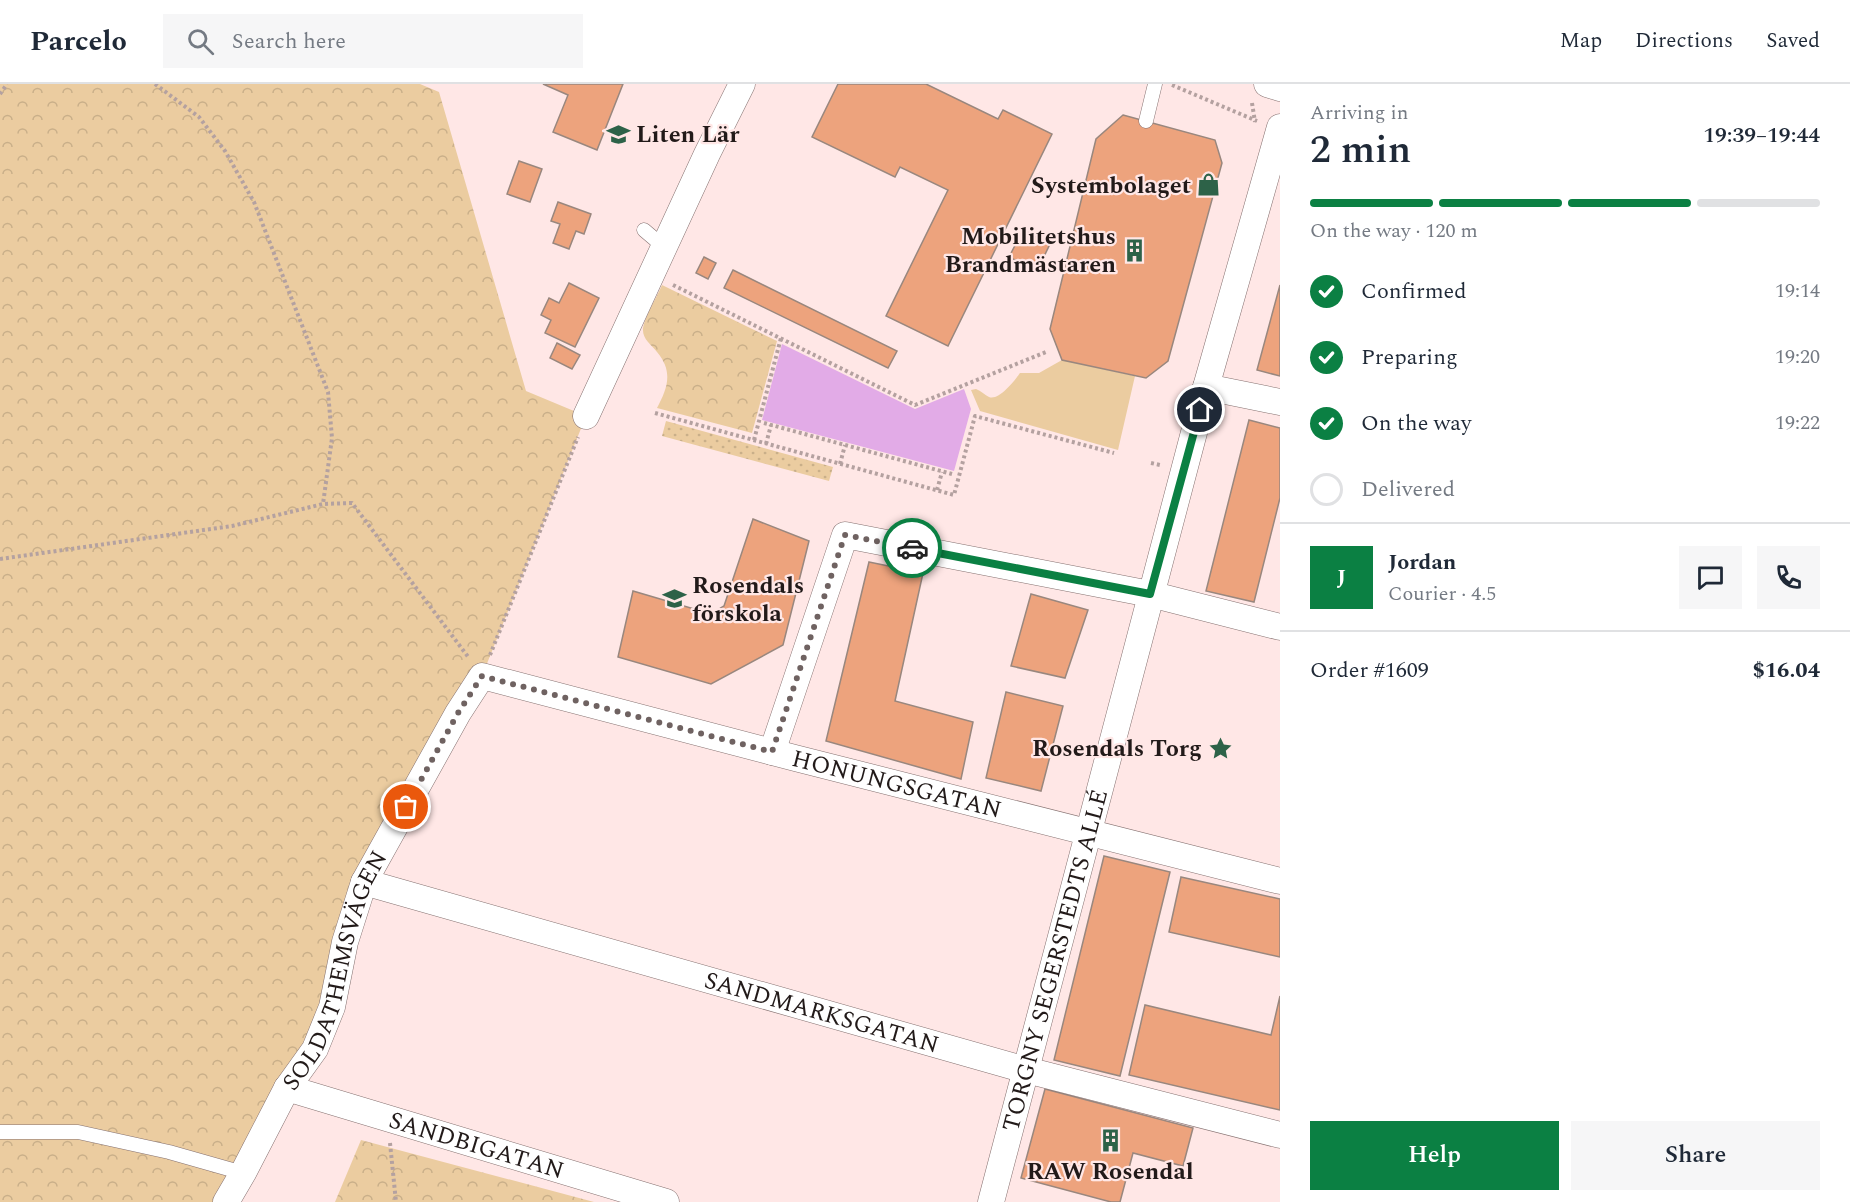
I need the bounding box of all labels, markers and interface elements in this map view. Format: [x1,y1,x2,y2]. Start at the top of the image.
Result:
search box [163,14,583,68]
text: Parcelo [30,20,127,63]
icon: search [184,25,217,58]
text: Search here [232,25,346,58]
text: Map [1560,25,1602,57]
text: Directions [1635,25,1733,57]
text: Saved [1766,25,1820,57]
text: Arriving in [1310,98,1408,128]
place label: Liten Lär [636,117,740,153]
text: 19:39–19:44 [1703,119,1820,152]
school or university icon: Liten Lär [605,121,631,147]
text: 2 min [1310,121,1411,180]
place label: Systembolaget [1031,168,1191,204]
shop icon: Systembolaget [1196,172,1222,198]
text: On the way · 120 m [1310,216,1478,246]
place label: Mobilitetshus Brandmästaren [945,219,1116,283]
building icon: Mobilitetshus Brandmästaren [1121,237,1147,263]
icon: check [1310,275,1343,308]
text: Confirmed [1361,275,1467,308]
text: 19:14 [1775,276,1820,306]
icon: check [1310,341,1343,374]
text: Preparing [1361,341,1458,374]
text: 19:20 [1775,342,1820,372]
pin [1174,384,1225,435]
icon: home [1183,393,1216,426]
icon: check [1310,407,1343,440]
text: On the way [1361,407,1472,440]
text: 19:22 [1775,408,1820,438]
text: Delivered [1361,473,1455,506]
courier [882,518,942,578]
icon: car [896,532,929,565]
text: Jordan [1388,546,1456,579]
button: chat [1679,546,1742,609]
button: phone [1757,546,1820,609]
text: J [1337,561,1346,594]
place label: Rosendals förskola [692,568,804,632]
text: Courier · 4.5 [1388,579,1496,609]
school or university icon: Rosendals förskola [661,586,687,612]
text: Order #1609 [1310,654,1429,687]
text: $16.04 [1752,654,1820,687]
place label: Rosendals Torg [1032,731,1202,767]
place icon: Rosendals Torg [1207,735,1233,761]
street label: HONUNGSGATAN [788,741,1005,829]
pin [380,781,431,832]
street label: TORGNY SEGERSTEDTS ALLÉ [993,786,1118,1135]
icon: bag [389,790,422,823]
street label: SOLDATHEMSVÄGEN [274,844,397,1098]
street label: SANDMARKSGATAN [700,963,943,1064]
street label: SANDBIGATAN [384,1103,568,1189]
button: Help [1310,1121,1559,1190]
button: Share [1571,1121,1820,1190]
building icon: RAW Rosendal [1097,1128,1123,1154]
place label: RAW Rosendal [1026,1154,1194,1190]

